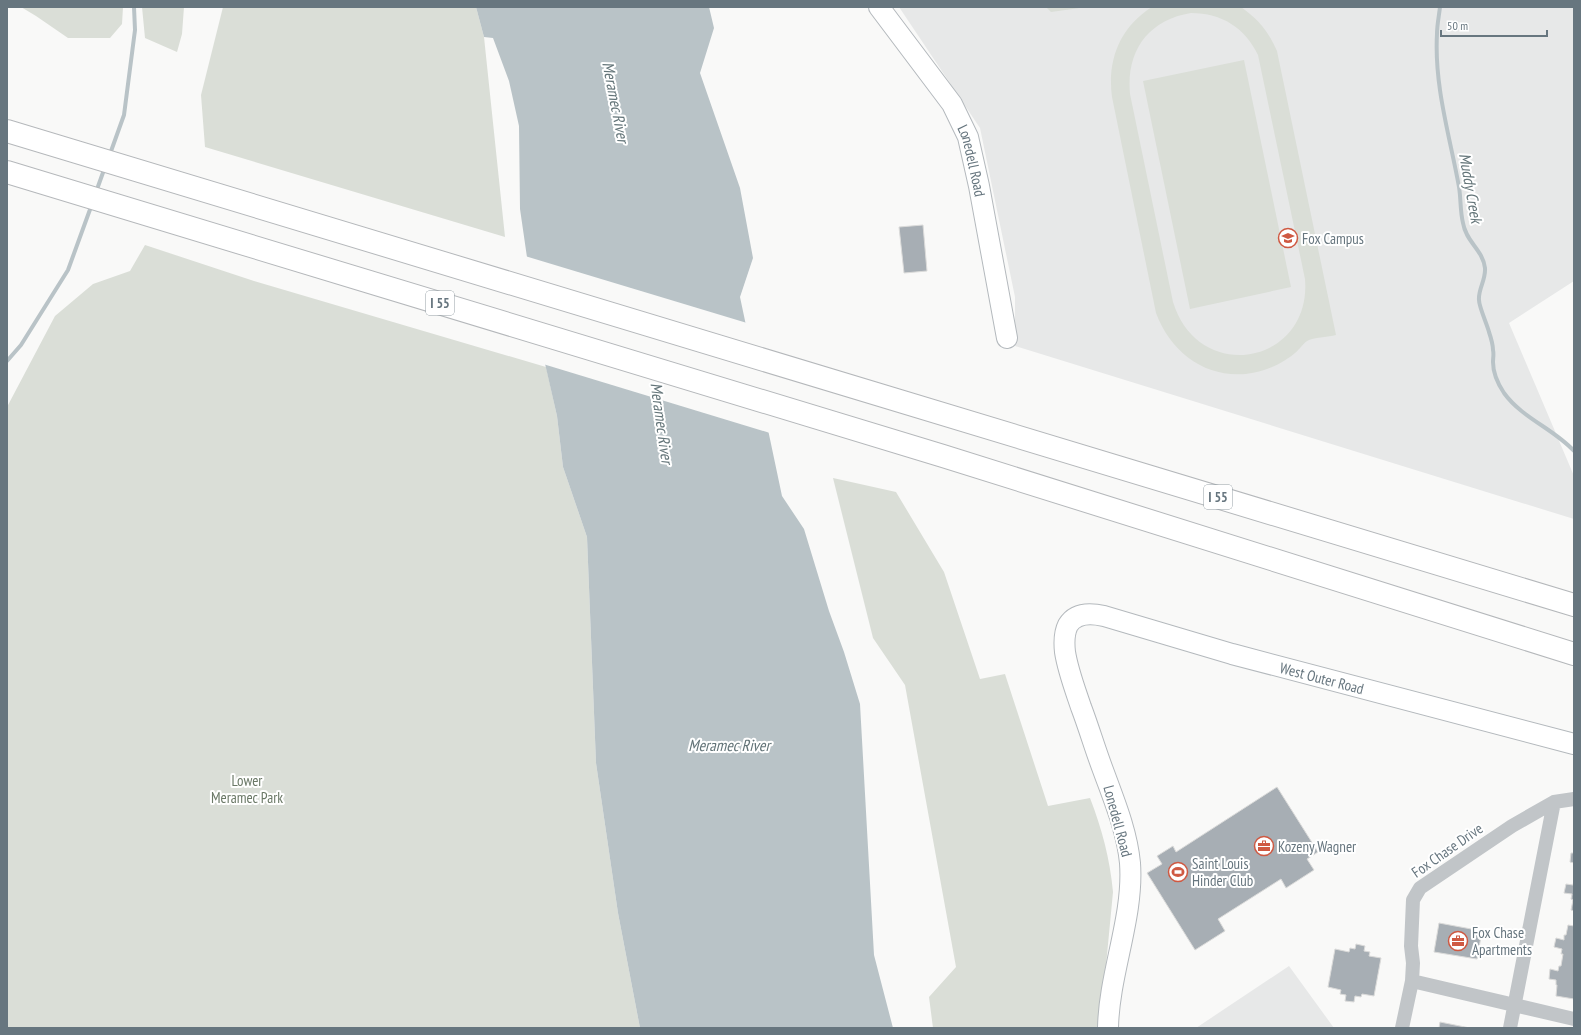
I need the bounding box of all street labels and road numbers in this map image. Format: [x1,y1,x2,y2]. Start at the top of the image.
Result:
street label: Lonedell Road [954,121,990,198]
road number: I 55 [426,291,454,315]
road number: I 55 [1204,485,1232,509]
street label: West Outer Road [1278,658,1366,698]
street label: Lonedell Road [1099,783,1137,859]
street label: Fox Chase Drive [1408,819,1486,881]

